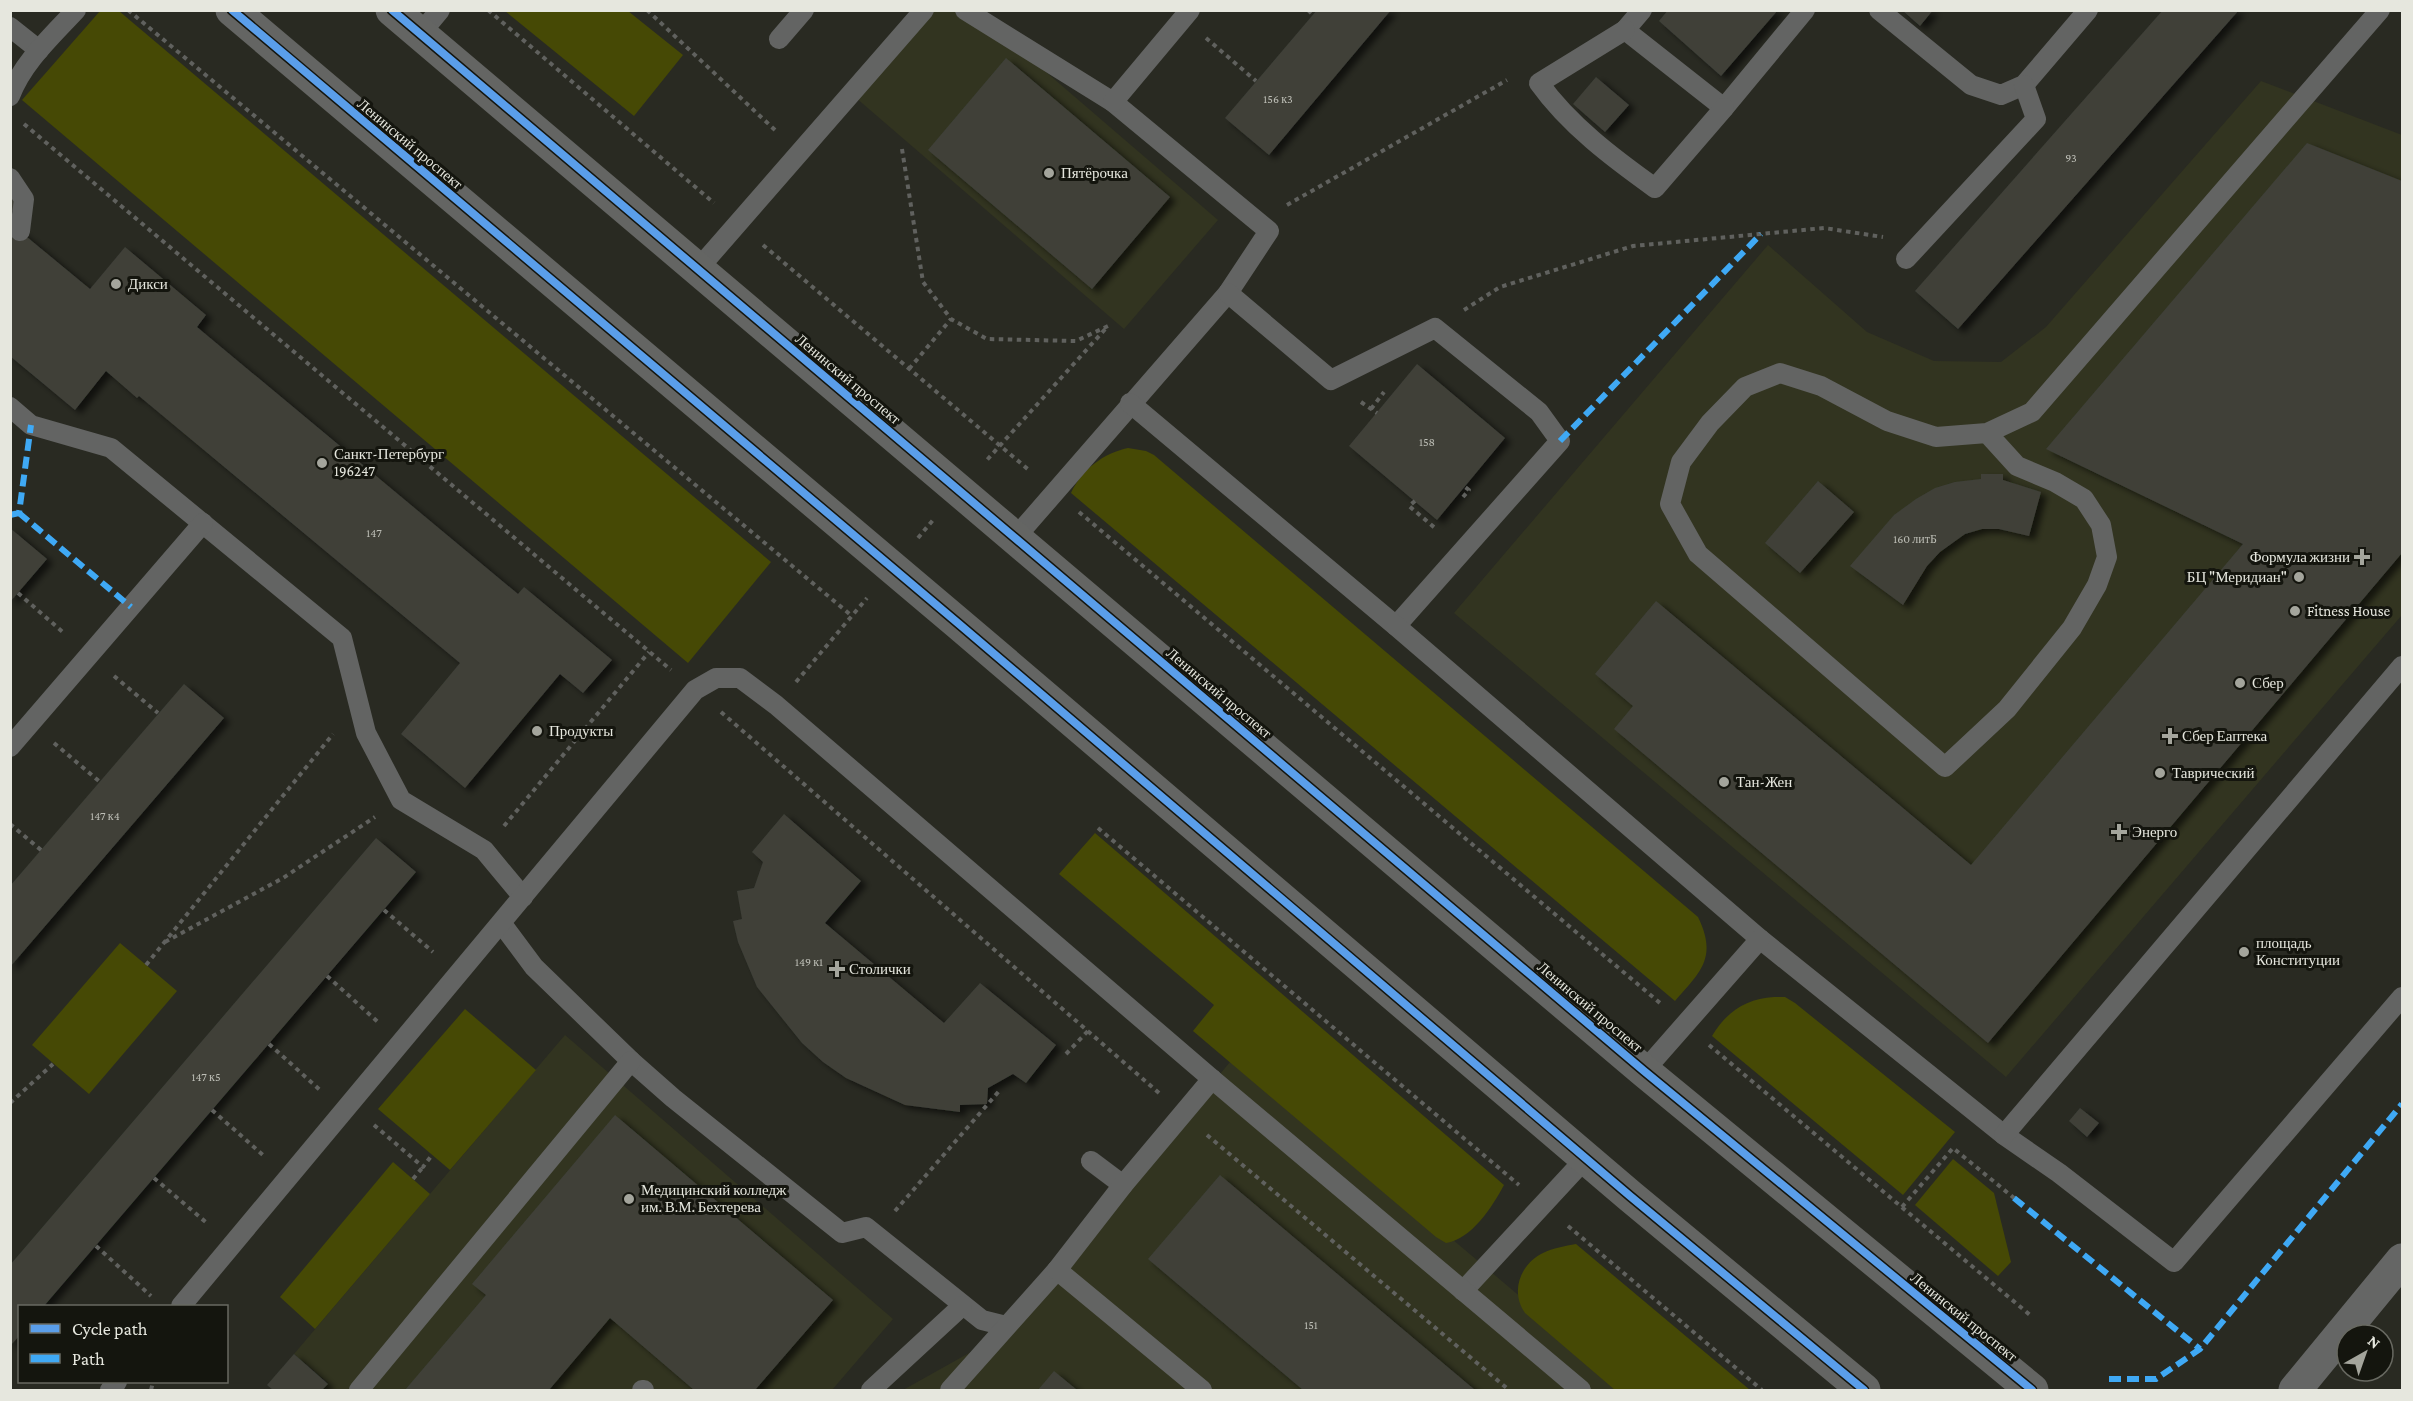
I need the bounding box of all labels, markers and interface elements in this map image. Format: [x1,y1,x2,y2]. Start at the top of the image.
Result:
house number: 156 к3 [1263,92,1293,106]
street label: Ленинский проспект [354,95,466,193]
house number: 93 [2065,151,2077,165]
place label: Пятёрочка [1061,165,1128,181]
marker: Пятёрочка [1042,166,1056,180]
place label: Дикси [128,276,168,292]
marker: Дикси [109,277,123,291]
street label: Ленинский проспект [792,330,904,428]
house number: 158 [1419,435,1435,449]
place label: Санкт-Петербург 196247 [334,446,444,479]
marker: Санкт-Петербург 196247 [315,456,329,470]
house number: 147 [366,526,382,540]
house number: 160 литБ [1893,532,1937,546]
place label: Формула жизни [2250,549,2350,565]
marker: Формула жизни [2355,550,2369,564]
place label: БЦ "Меридиан" [2187,569,2287,585]
marker: БЦ "Меридиан" [2292,570,2306,584]
place label: Fitness House [2307,603,2391,619]
marker: Fitness House [2288,604,2302,618]
street label: Ленинский проспект [1163,644,1275,742]
place label: Сбер [2252,675,2284,691]
marker: Сбер [2233,676,2247,690]
place label: Продукты [549,723,613,739]
marker: Продукты [530,724,544,738]
place label: Сбер Еаптека [2182,728,2268,744]
marker: Сбер Еаптека [2163,729,2177,743]
place label: Таврический [2172,765,2255,781]
marker: Таврический [2153,766,2167,780]
place label: Тан-Жен [1736,774,1792,790]
marker: Тан-Жен [1717,775,1731,789]
house number: 147 к4 [90,809,120,823]
marker: Энерго [2110,823,2128,841]
place label: Энерго [2132,824,2177,840]
place label: площадь Конституции [2256,935,2340,968]
marker: площадь Конституции [2237,945,2251,959]
house number: 149 к1 [795,955,823,969]
street label: Ленинский проспект [1534,958,1646,1056]
place label: Столички [849,961,911,977]
marker: Столички [830,962,844,976]
house number: 147 к5 [191,1070,221,1084]
place label: Медицинский колледж им. В.М. Бехтерева [641,1182,787,1215]
marker: Медицинский колледж им. В.М. Бехтерева [622,1192,636,1206]
street label: Ленинский проспект [1908,1269,2021,1365]
legend [18,1305,228,1383]
house number: 151 [1304,1318,1318,1332]
text: Cycle path [72,1319,148,1339]
north arrow [2335,1323,2395,1383]
text: N [2365,1332,2384,1352]
text: Path [72,1349,105,1369]

